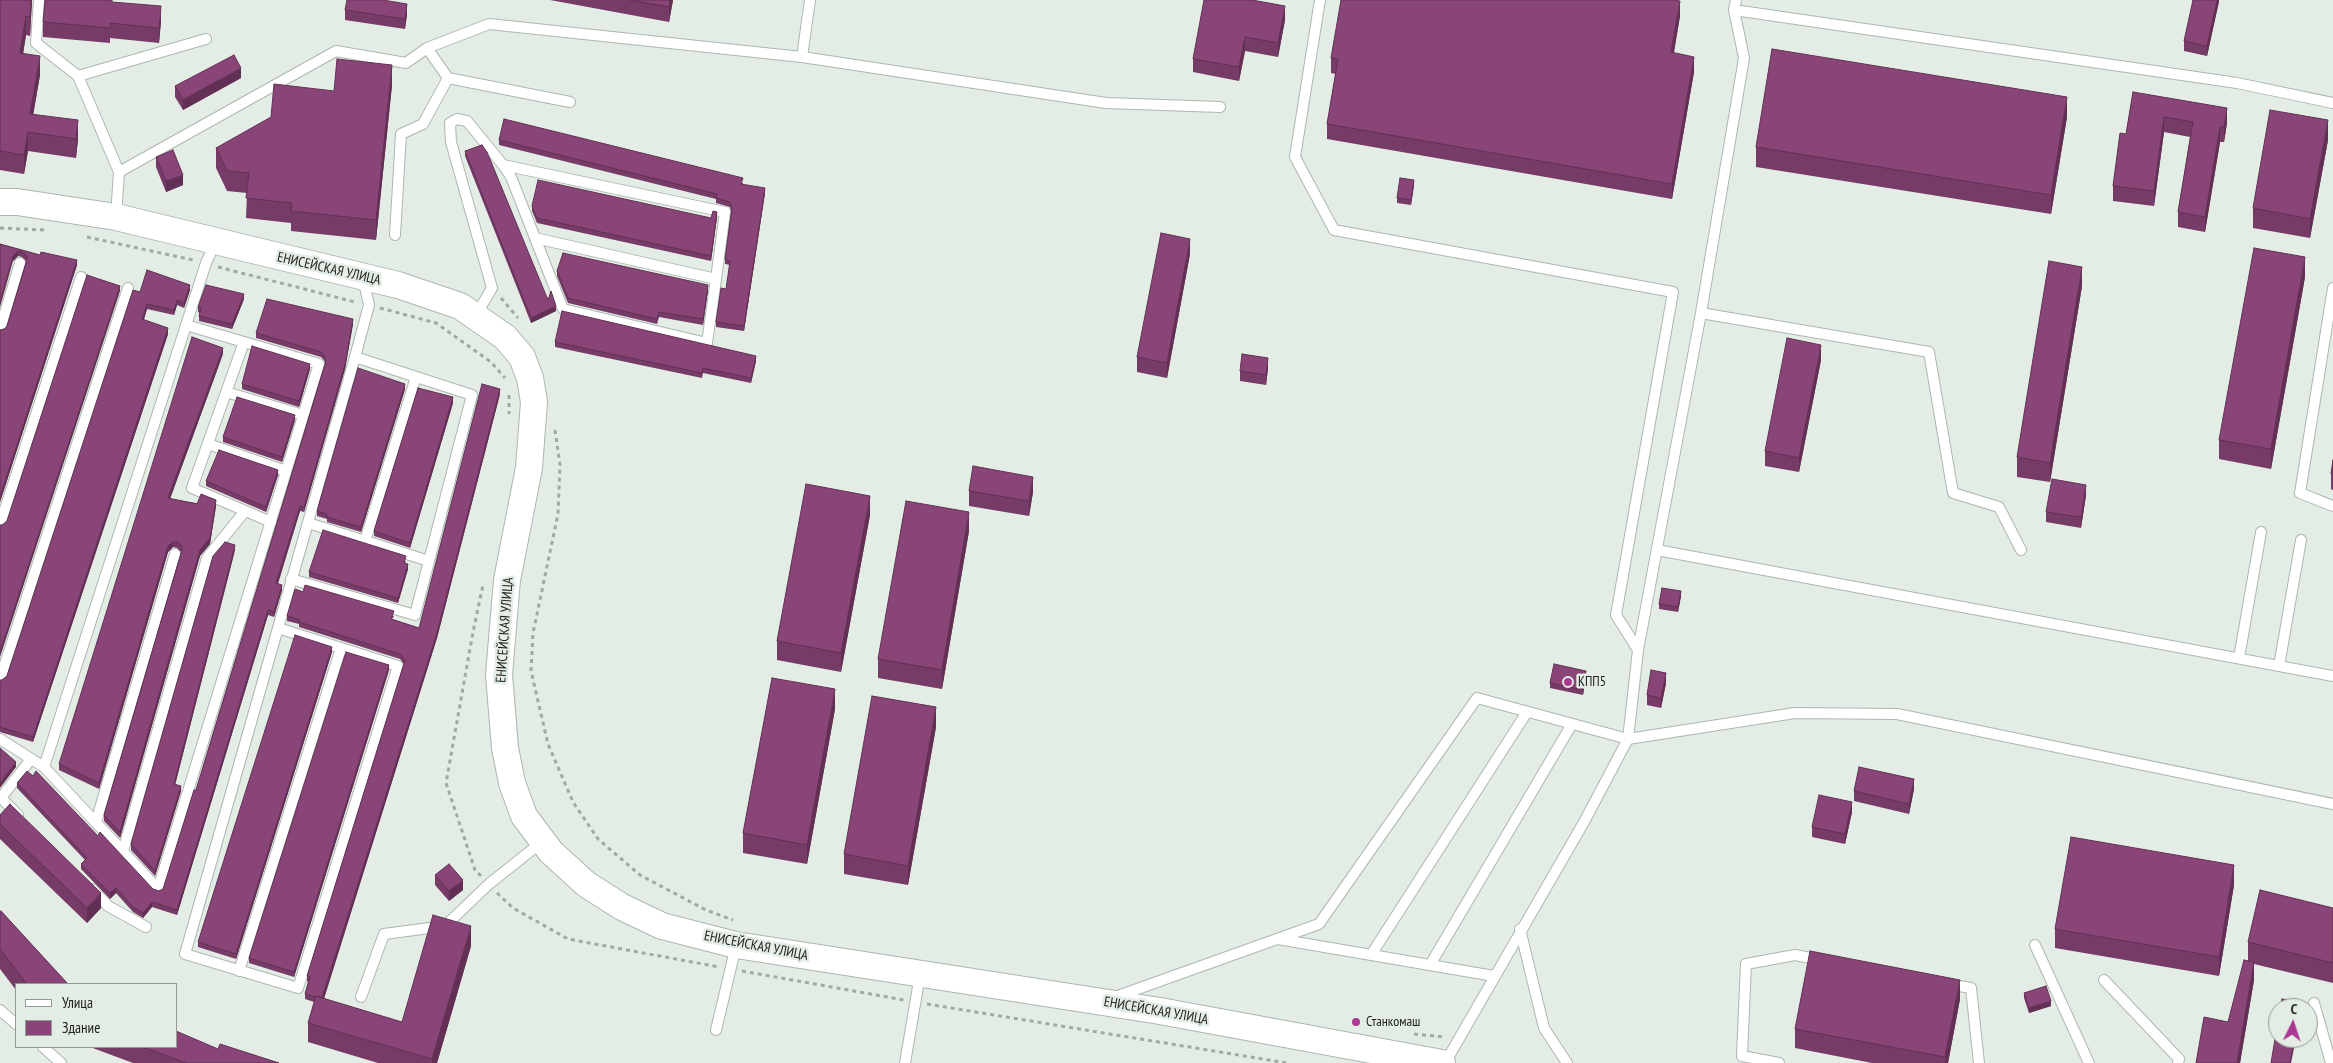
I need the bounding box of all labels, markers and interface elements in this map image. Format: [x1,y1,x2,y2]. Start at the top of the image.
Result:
street label: ЕНИСЕЙСКАЯ УЛИЦА [276,249,382,289]
street label: ЕНИСЕЙСКАЯ УЛИЦА [493,577,517,683]
place label: КПП5 [1578,674,1606,690]
marker: КПП5 [1562,676,1574,688]
street label: ЕНИСЕЙСКАЯ УЛИЦА [703,928,809,964]
legend [15,983,178,1048]
text: Улица [62,993,93,1012]
street label: ЕНИСЕЙСКАЯ УЛИЦА [1103,994,1209,1028]
north arrow [2268,998,2318,1048]
text: С [2290,1000,2298,1018]
place label: Станкомаш [1366,1014,1420,1030]
marker: Станкомаш [1350,1016,1362,1028]
text: Здание [62,1018,100,1037]

